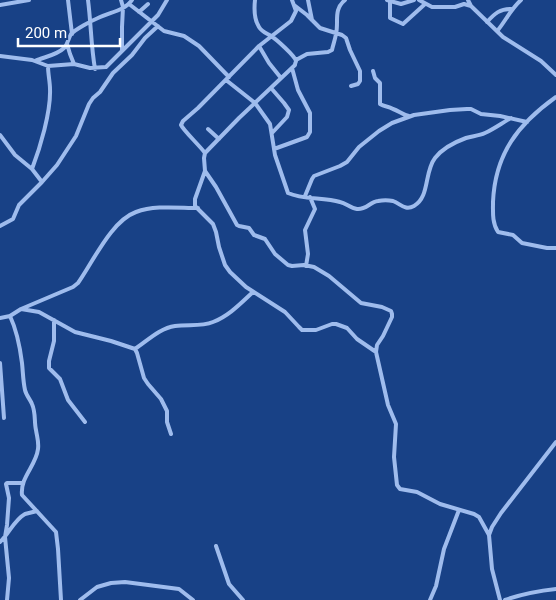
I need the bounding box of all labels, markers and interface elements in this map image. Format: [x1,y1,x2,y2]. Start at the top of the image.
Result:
scale bar [18,15,120,47]
text: 200 m [25,24,67,42]

